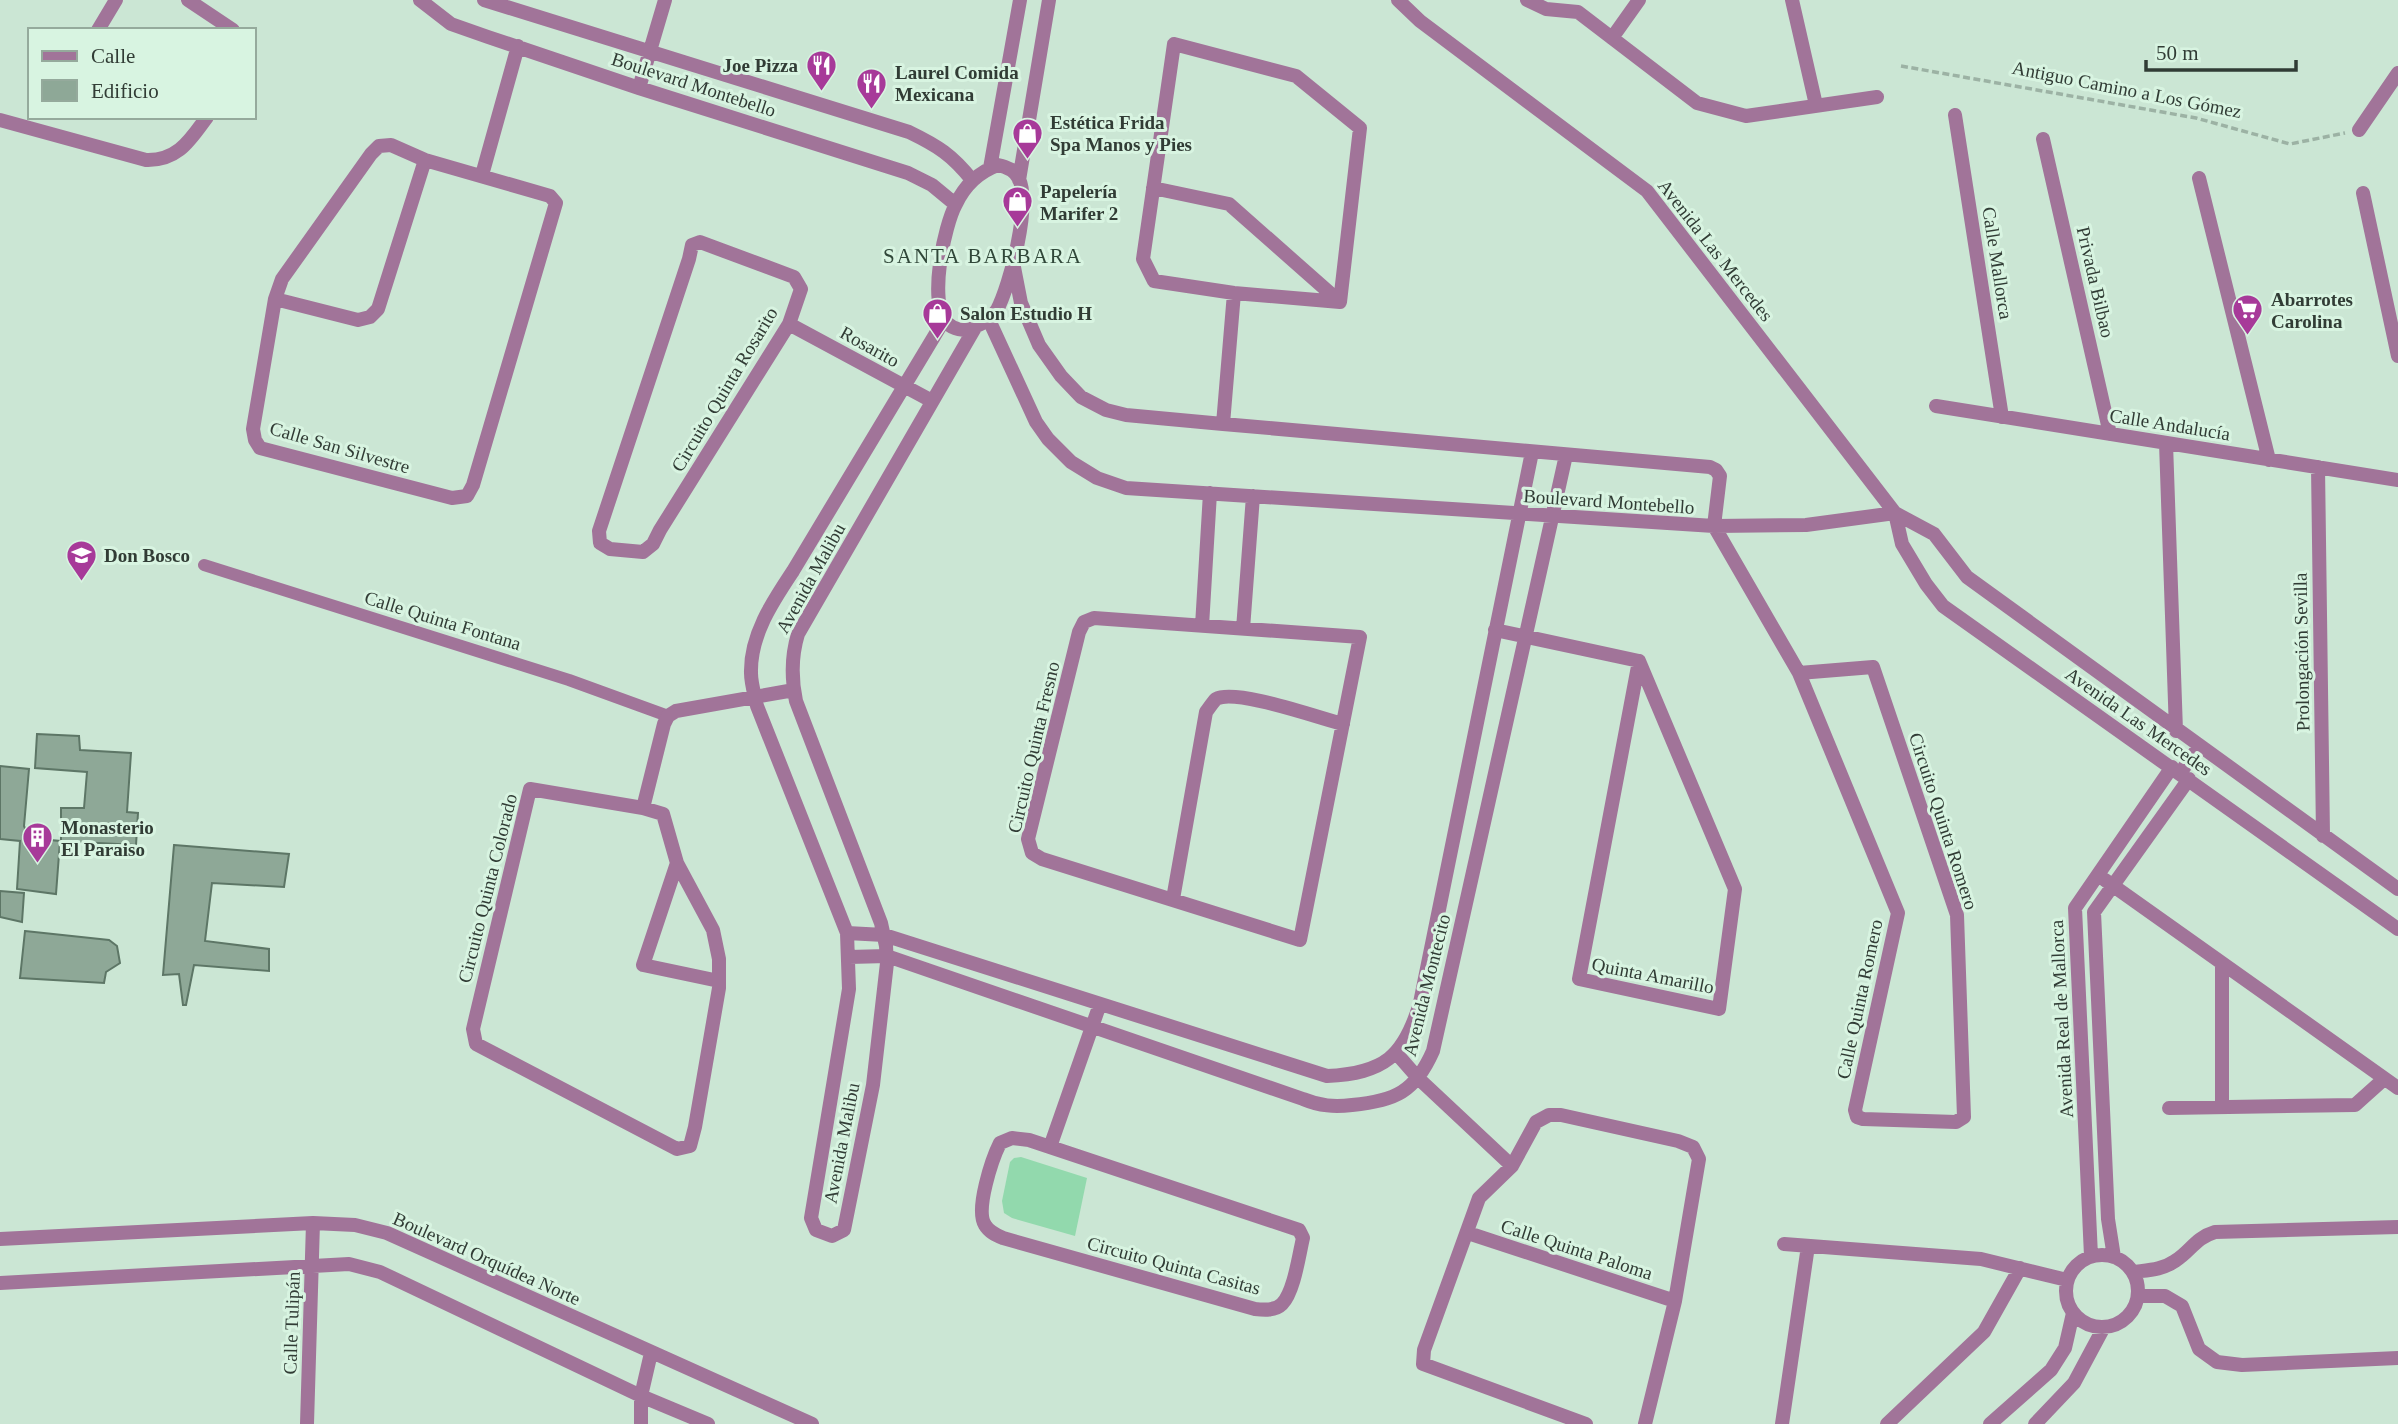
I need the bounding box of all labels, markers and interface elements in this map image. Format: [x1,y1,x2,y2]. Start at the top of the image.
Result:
legend [28,28,256,119]
scale bar [2146,28,2296,72]
text: 50 m [2156,41,2199,65]
text: Calle [91,44,135,68]
street label: Boulevard Montebello [609,48,779,121]
restaurant icon: Joe Pizza [804,48,838,92]
place label: Joe Pizza [723,55,798,76]
street label: Antiguo Camino a Los Gómez [2010,57,2243,122]
place label: Laurel Comida Mexicana [895,62,1019,105]
restaurant icon: Laurel Comida Mexicana [855,66,889,110]
text: Edificio [91,79,159,103]
place label: Estética Frida Spa Manos y Pies [1050,112,1192,155]
shop icon: Estética Frida Spa Manos y Pies [1010,116,1044,160]
street label: Avenida Las Mercedes [1654,175,1777,325]
place label: Papelería Marifer 2 [1040,181,1118,224]
shop icon: Papelería Marifer 2 [1000,185,1034,229]
street label: Calle Mallorca [1978,205,2017,321]
street label: Privada Bilbao [2073,224,2119,340]
district label: SANTA BARBARA [883,244,1083,268]
place label: Abarrotes Carolina [2271,289,2353,332]
supermarket icon: Abarrotes Carolina [2231,293,2265,337]
shop icon: Salon Estudio H [920,296,954,340]
street label: Circuito Quinta Rosarito [667,303,782,475]
place label: Salon Estudio H [960,303,1092,324]
street label: Rosarito [837,322,903,371]
street label: Calle Andalucía [2108,405,2232,444]
street label: Calle San Silvestre [267,417,412,478]
street label: Boulevard Montebello [1523,485,1695,518]
street label: Avenida Malibu [772,519,850,637]
school or university icon: Don Bosco [64,538,98,582]
place label: Don Bosco [104,545,190,566]
street label: Prolongación Sevilla [2290,572,2313,732]
street label: Calle Quinta Fontana [362,587,524,654]
street label: Circuito Quinta Fresno [1004,659,1063,835]
street label: Avenida Las Mercedes [2062,663,2216,780]
street label: Circuito Quinta Romero [1905,730,1982,912]
street label: Circuito Quinta Colorado [454,791,521,985]
place label: Monasterio El Paraiso [61,817,154,860]
building icon: Monasterio El Paraiso [21,821,55,865]
street label: Avenida Montecito [1399,912,1454,1058]
street label: Calle Quinta Romero [1832,917,1887,1081]
street label: Avenida Real de Mallorca [2046,919,2077,1119]
street label: Quinta Amarillo [1590,953,1716,998]
street label: Avenida Malibu [819,1080,864,1205]
street label: Boulevard Orquídea Norte [390,1208,584,1309]
street label: Calle Quinta Paloma [1498,1215,1656,1284]
street label: Circuito Quinta Casitas [1085,1232,1263,1299]
street label: Calle Tulipán [279,1271,304,1375]

